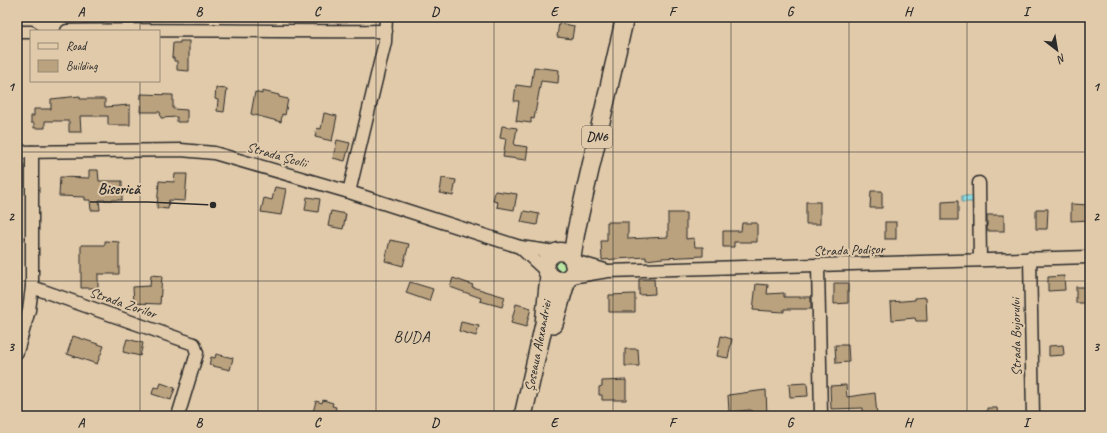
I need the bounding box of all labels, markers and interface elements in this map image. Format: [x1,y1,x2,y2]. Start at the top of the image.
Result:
text: A [78,4,86,20]
text: B [196,4,204,20]
text: C [314,4,322,20]
text: D [431,4,440,20]
text: E [551,4,560,20]
text: F [669,4,678,20]
text: G [787,4,795,20]
text: H [904,4,914,20]
text: I [1023,4,1032,20]
legend [30,30,160,82]
north arrow [1037,30,1077,70]
text: Road [66,38,88,54]
text: N [1054,51,1069,67]
text: Building [66,58,98,74]
text: 1 [8,79,16,95]
text: 1 [1093,79,1101,95]
road number: DN6 [582,126,612,148]
street label: Strada Școlii [245,138,311,172]
callout: Biserică [90,175,148,202]
text: Biserică [98,180,141,199]
text: 2 [8,209,15,225]
text: 2 [1093,209,1100,225]
street label: Strada Podișor [813,240,887,260]
street label: Strada Zorilor [87,284,160,323]
street label: Strada Bujorului [1007,295,1025,376]
street label: Șoseaua Alexandriei [521,297,556,393]
district label: BUDA [394,327,430,347]
text: 3 [8,339,15,355]
text: 3 [1093,339,1100,355]
text: A [78,415,86,431]
text: B [196,415,204,431]
text: C [314,415,322,431]
text: D [431,415,440,431]
text: E [551,415,560,431]
text: F [669,415,678,431]
text: G [787,415,795,431]
text: H [904,415,914,431]
text: I [1023,415,1032,431]

